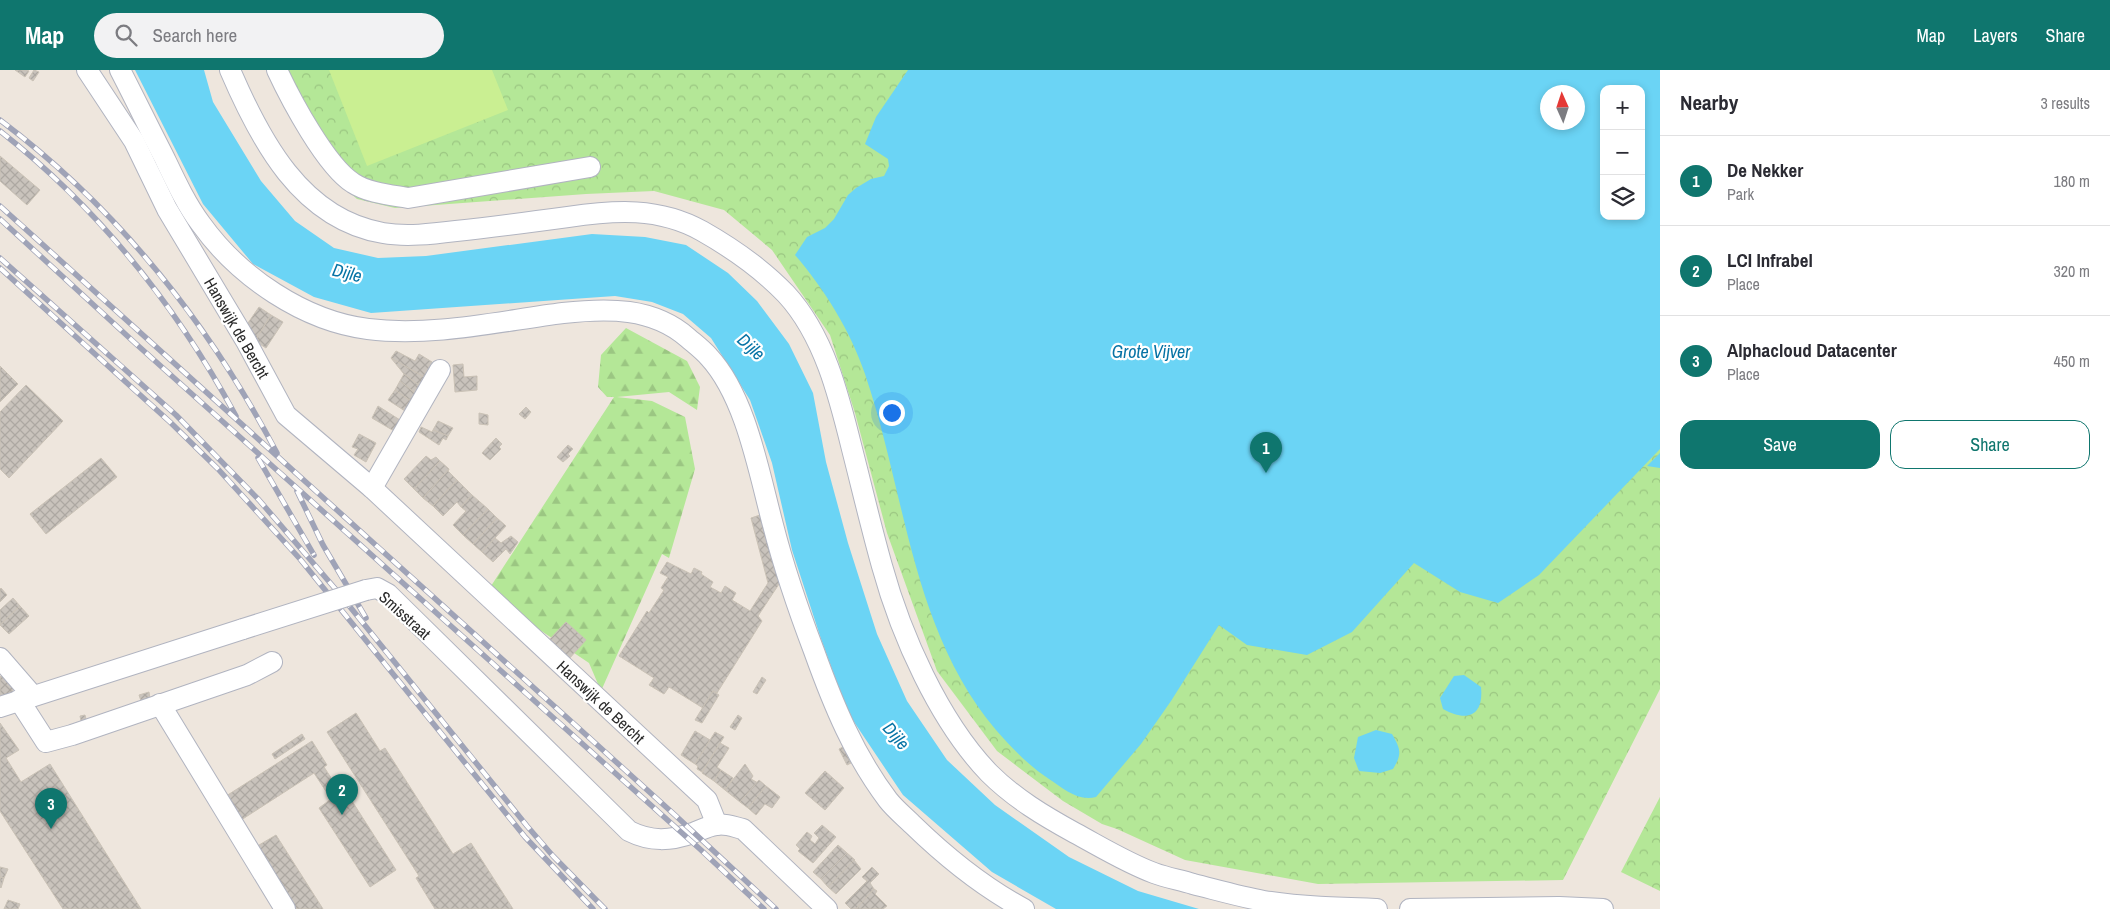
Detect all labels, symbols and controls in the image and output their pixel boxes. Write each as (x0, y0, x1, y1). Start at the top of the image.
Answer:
search box (94, 13, 444, 58)
text: Map (25, 19, 64, 51)
icon: search (112, 21, 140, 49)
text: Search here (152, 22, 237, 48)
text: Map (1917, 23, 1945, 48)
text: Layers (1973, 23, 2018, 48)
text: Share (2046, 23, 2085, 48)
north arrow (1540, 85, 1585, 130)
map controls (1600, 85, 1645, 220)
button: + (1600, 85, 1645, 130)
text: Nearby (1680, 88, 1738, 117)
text: 3 results (2040, 92, 2090, 114)
button: − (1600, 130, 1645, 175)
text: De Nekker (1727, 157, 1803, 183)
text: 1 (1692, 170, 1700, 192)
text: 180 m (2054, 170, 2090, 192)
button: layers (1600, 175, 1645, 220)
text: Park (1727, 183, 1754, 205)
text: LCI Infrabel (1727, 247, 1813, 273)
water label: Dijle (330, 257, 364, 288)
text: 2 (1692, 260, 1700, 282)
text: 320 m (2054, 260, 2090, 282)
text: Place (1727, 273, 1760, 295)
street label: Hanswijk de Bercht (199, 274, 275, 383)
water label: Dijle (732, 327, 771, 366)
text: Alphacloud Datacenter (1727, 337, 1897, 363)
water label: Grote Vijver (1112, 339, 1191, 364)
text: 3 (1692, 350, 1700, 372)
text: 450 m (2054, 350, 2090, 372)
text: Place (1727, 363, 1760, 385)
your location (879, 400, 905, 426)
button: Save (1680, 420, 1880, 469)
button: Share (1890, 420, 2090, 469)
pin: 1 (1250, 432, 1282, 473)
street label: Smisstraat (374, 586, 436, 644)
street label: Hanswijk de Bercht (552, 655, 650, 749)
water label: Dijle (877, 716, 915, 755)
pin: 2 (326, 774, 358, 815)
pin: 3 (35, 788, 67, 829)

